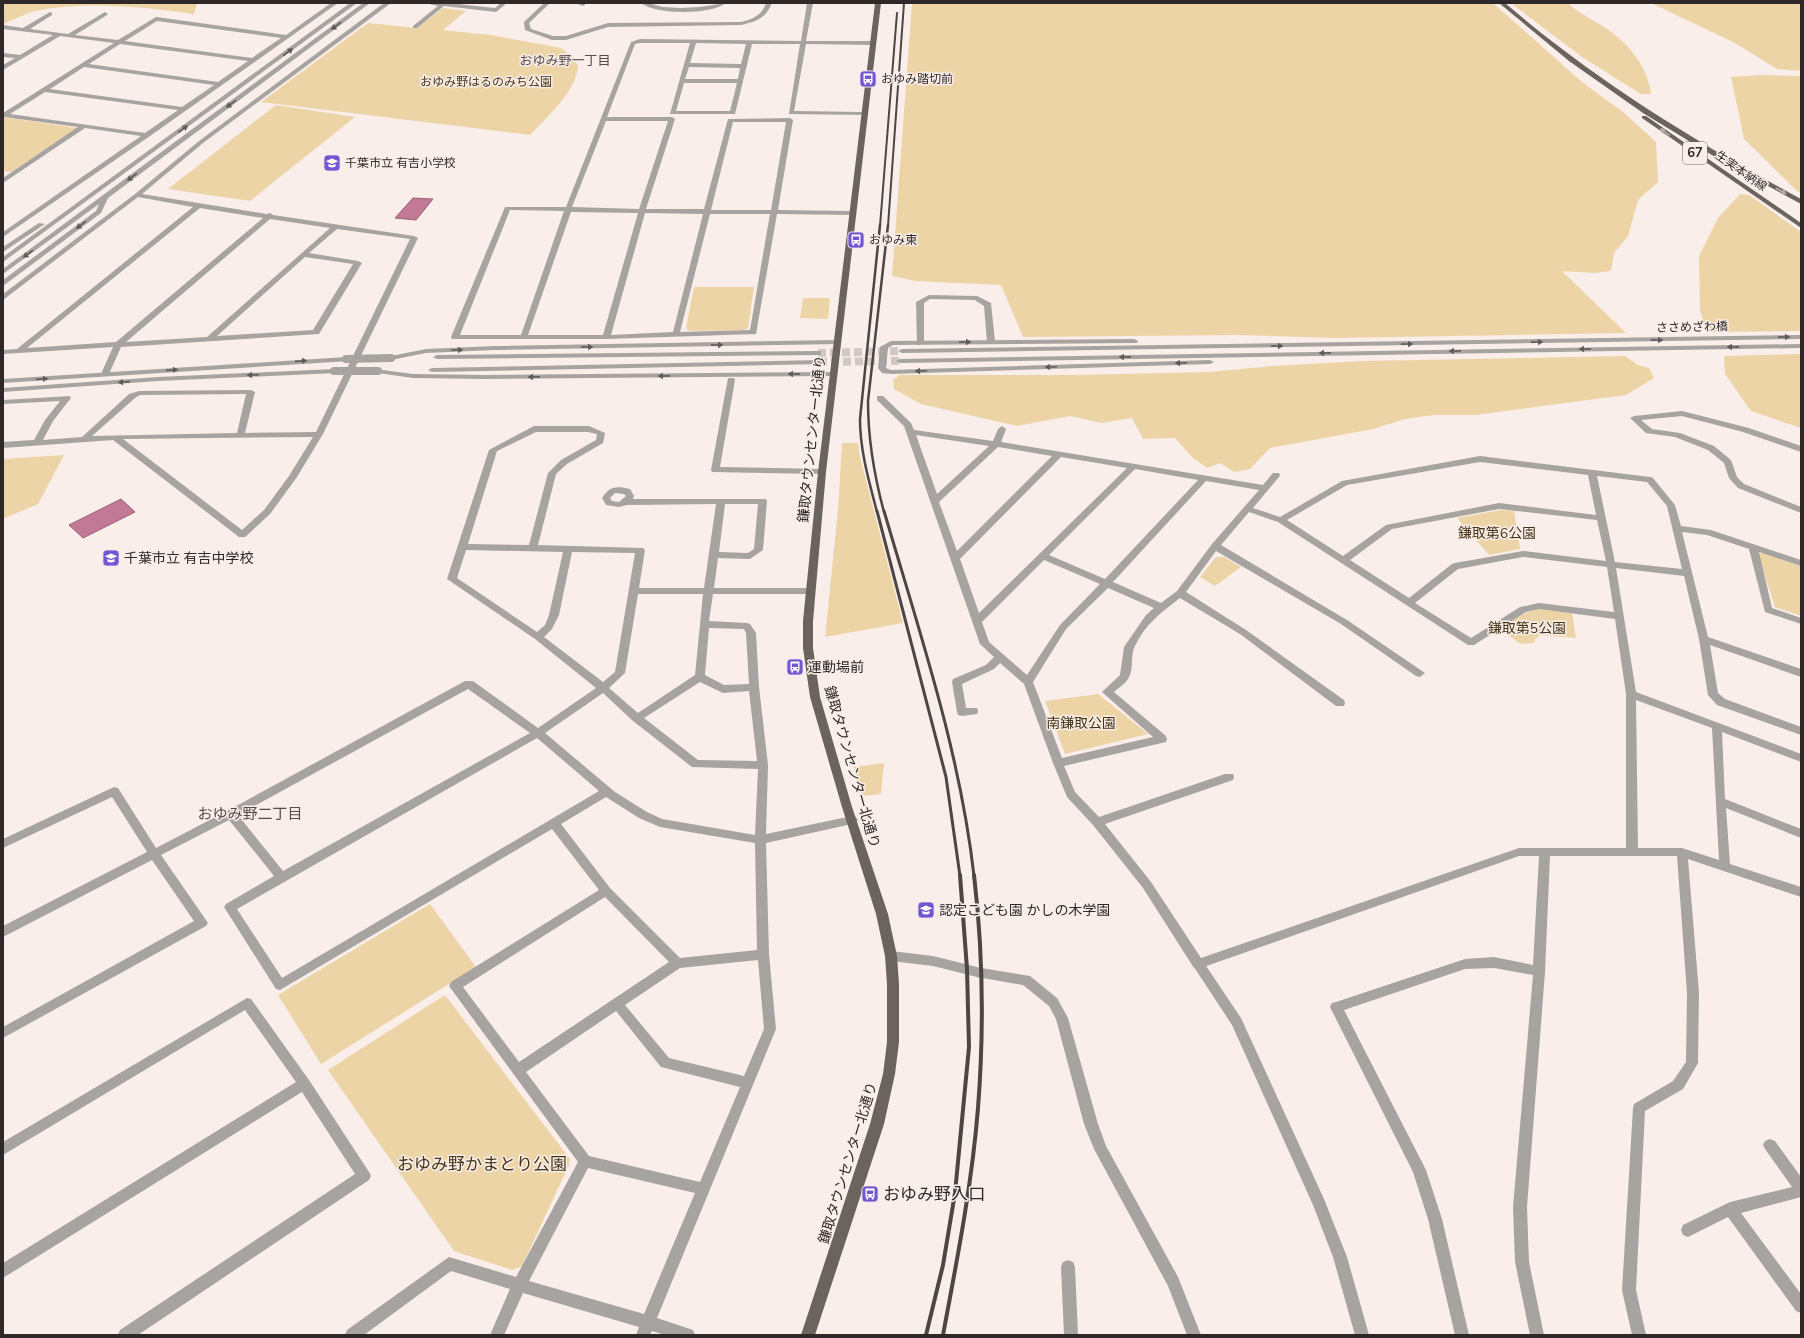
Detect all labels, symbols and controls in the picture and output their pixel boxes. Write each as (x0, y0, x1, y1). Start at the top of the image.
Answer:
one-way arrow (331, 22, 341, 30)
one-way arrow (282, 48, 293, 56)
district label: おゆみ野一丁目 (519, 52, 611, 70)
bus stop icon: おゆみ踏切前 (858, 69, 878, 89)
place label: おゆみ踏切前 (881, 71, 953, 87)
park label: おゆみ野はるのみち公園 (420, 74, 552, 90)
one-way arrow (226, 99, 237, 108)
one-way arrow (177, 125, 188, 133)
one-way arrow (1660, 128, 1671, 136)
road number: 67 (1683, 142, 1707, 164)
street label: 生実本納線 (1712, 147, 1770, 195)
school or university icon: 千葉市立 有吉小学校 (322, 153, 342, 173)
place label: 千葉市立 有吉小学校 (345, 155, 456, 171)
one-way arrow (127, 173, 138, 181)
one-way arrow (1775, 188, 1787, 195)
one-way arrow (75, 221, 86, 229)
bus stop icon: おゆみ東 (846, 230, 866, 250)
place label: おゆみ東 (869, 232, 917, 248)
one-way arrow (22, 250, 33, 258)
street label: ささめざわ橋 (1656, 318, 1728, 336)
one-way arrow (1778, 334, 1790, 341)
one-way arrow (1651, 337, 1664, 343)
one-way arrow (959, 339, 972, 345)
one-way arrow (1531, 339, 1544, 345)
one-way arrow (711, 341, 723, 348)
one-way arrow (1401, 341, 1414, 347)
one-way arrow (1271, 343, 1284, 349)
one-way arrow (581, 344, 594, 350)
one-way arrow (1726, 344, 1739, 350)
one-way arrow (1578, 346, 1591, 352)
one-way arrow (451, 347, 464, 353)
one-way arrow (1449, 348, 1461, 355)
one-way arrow (1319, 350, 1331, 357)
street label: 鎌取タウンセンター北通り (794, 354, 830, 524)
one-way arrow (1118, 354, 1131, 360)
one-way arrow (295, 358, 307, 365)
one-way arrow (1175, 360, 1187, 367)
one-way arrow (1044, 364, 1057, 370)
one-way arrow (166, 366, 178, 373)
one-way arrow (914, 368, 927, 374)
one-way arrow (787, 371, 800, 377)
one-way arrow (246, 372, 259, 378)
one-way arrow (657, 373, 670, 379)
one-way arrow (527, 374, 540, 380)
one-way arrow (36, 375, 48, 382)
one-way arrow (118, 378, 130, 385)
park label: 鎌取第6公園 (1458, 524, 1536, 543)
school or university icon: 千葉市立 有吉中学校 (101, 548, 121, 568)
place label: 千葉市立 有吉中学校 (124, 549, 254, 568)
park label: 鎌取第5公園 (1488, 619, 1566, 638)
bus stop icon: 運動場前 (785, 657, 805, 677)
place label: 運動場前 (808, 658, 864, 677)
street label: 鎌取タウンセンター北通り (820, 684, 884, 850)
park label: 南鎌取公園 (1046, 714, 1116, 733)
district label: おゆみ野二丁目 (197, 804, 303, 824)
school or university icon: 認定こども園 かしの木学園 (916, 900, 936, 920)
place label: 認定こども園 かしの木学園 (939, 901, 1111, 920)
street label: 鎌取タウンセンター北通り (814, 1080, 882, 1246)
park label: おゆみ野かまとり公園 (397, 1153, 567, 1176)
place label: おゆみ野入口 (883, 1183, 985, 1206)
bus stop icon: おゆみ野入口 (860, 1184, 880, 1204)

